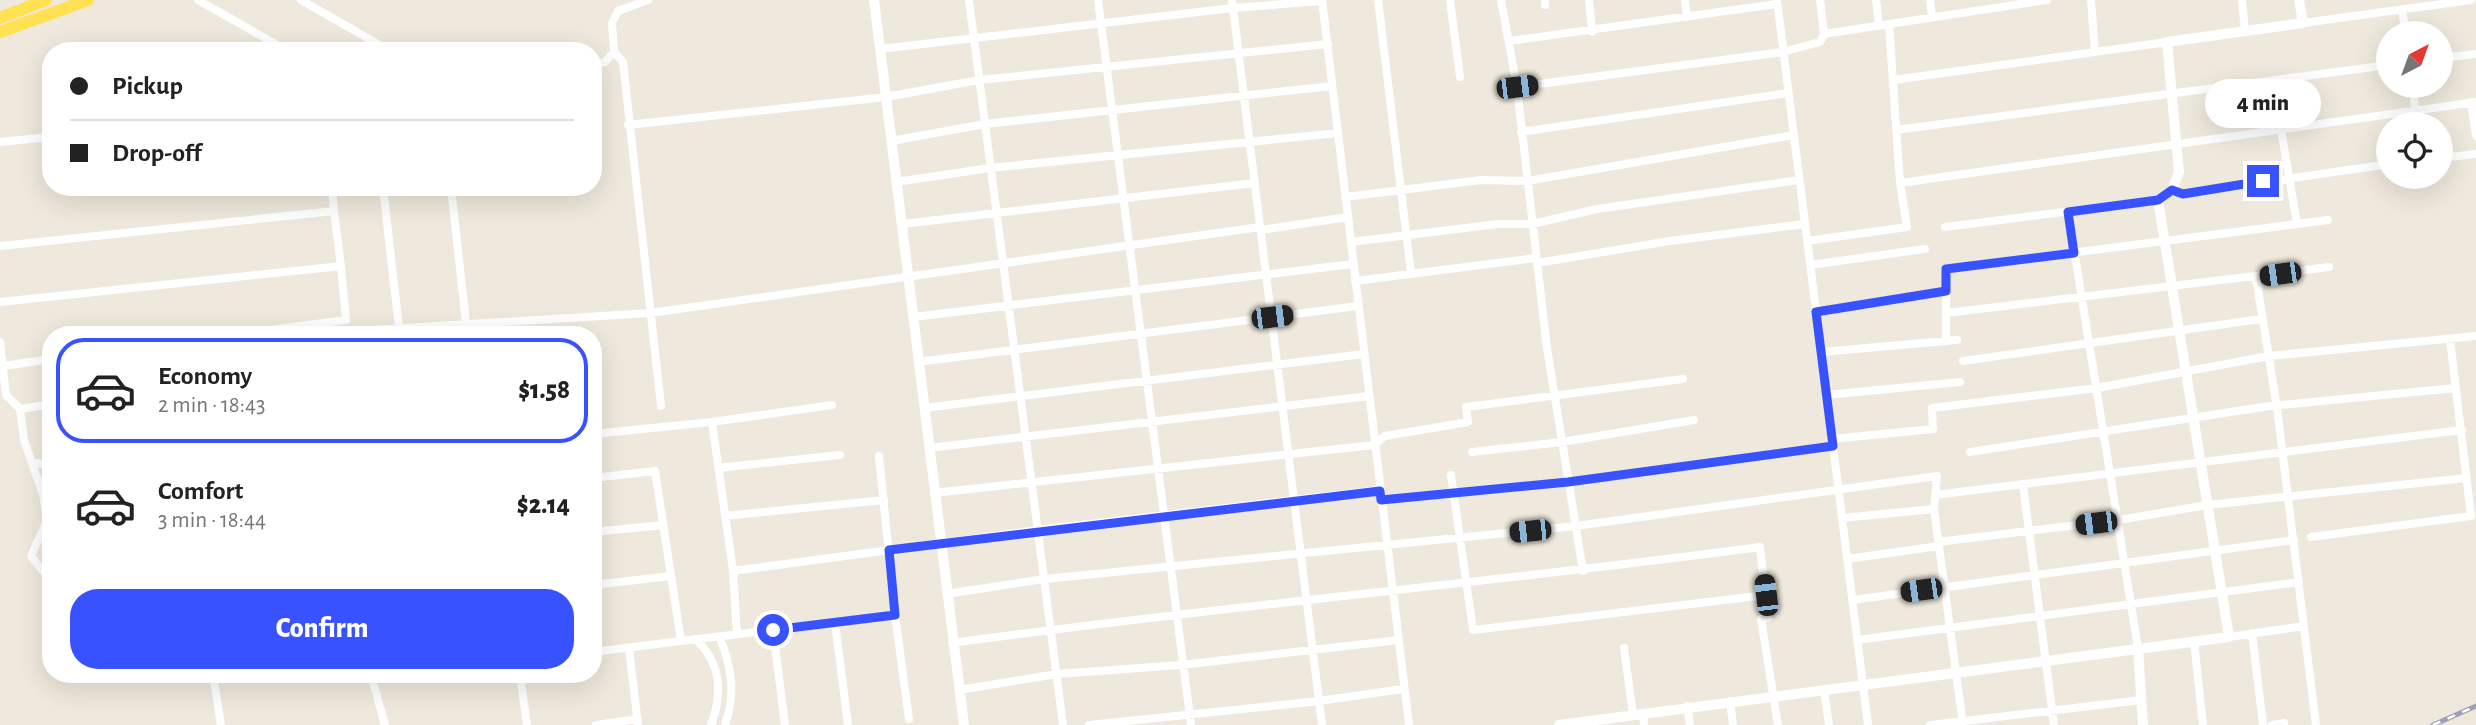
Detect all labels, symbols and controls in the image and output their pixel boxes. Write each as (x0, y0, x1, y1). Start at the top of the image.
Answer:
north arrow (2376, 21, 2454, 98)
map controls (2376, 21, 2453, 189)
text: Pickup (112, 73, 183, 99)
car (1495, 74, 1540, 100)
callout: 4 min (2205, 80, 2321, 128)
text: 4 min (2237, 92, 2289, 115)
button: locate (2376, 112, 2453, 189)
text: Drop-off (112, 140, 201, 166)
route end (2247, 165, 2279, 197)
car (2258, 261, 2303, 287)
car (1250, 304, 1295, 330)
icon: car (74, 359, 137, 422)
text: Economy (158, 363, 252, 389)
text: $1.58 (518, 377, 570, 403)
text: 2 min · 18:43 (158, 394, 266, 417)
icon: car (74, 474, 137, 537)
text: Comfort (158, 478, 243, 504)
text: $2.14 (517, 492, 570, 518)
text: 3 min · 18:44 (158, 509, 266, 532)
car (2074, 510, 2119, 536)
car (1509, 518, 1552, 544)
car (1754, 573, 1779, 617)
car (1899, 577, 1944, 603)
button: Confirm (70, 589, 574, 669)
route start (757, 614, 789, 646)

